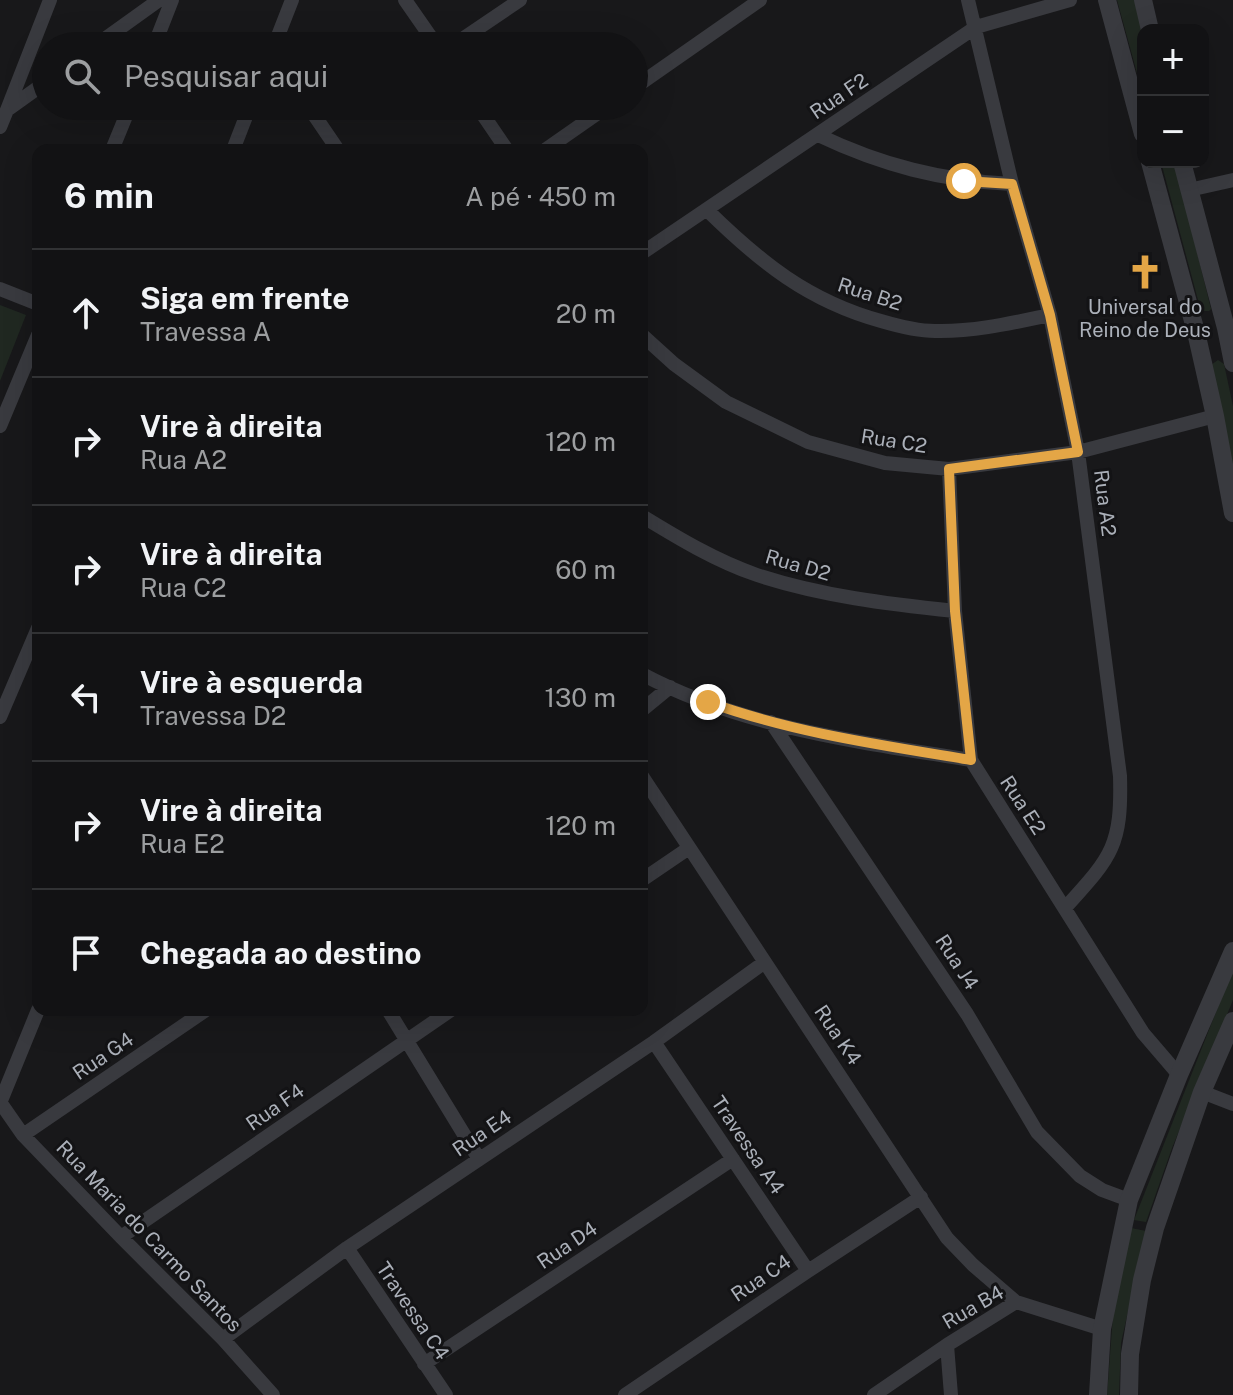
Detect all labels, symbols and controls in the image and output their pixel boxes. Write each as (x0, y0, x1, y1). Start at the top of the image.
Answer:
map controls (1137, 24, 1209, 168)
button: + (1137, 24, 1209, 96)
search box (32, 32, 648, 120)
icon: search (60, 54, 104, 98)
text: Pesquisar aqui (124, 58, 328, 94)
street label: Rua F2 (805, 68, 873, 124)
button: − (1137, 96, 1209, 168)
route start (946, 163, 982, 199)
text: 6 min (64, 176, 154, 216)
text: A pé · 450 m (465, 181, 616, 212)
church icon: Universal do Reino de Deus (1126, 253, 1164, 291)
street label: Rua B2 (835, 272, 905, 316)
text: Siga em frente (140, 280, 350, 316)
icon: ahead (64, 291, 108, 335)
place label: Universal do Reino de Deus (1079, 295, 1211, 342)
text: 20 m (556, 298, 616, 329)
text: Travessa A (140, 316, 271, 347)
text: Vire à direita (140, 408, 323, 444)
icon: right (64, 419, 108, 463)
street label: Rua C2 (859, 424, 929, 458)
text: 120 m (545, 426, 616, 457)
text: Rua A2 (140, 444, 227, 475)
street label: Rua A2 (1089, 468, 1121, 538)
text: Vire à direita (140, 536, 323, 572)
street label: Rua D2 (763, 544, 833, 586)
icon: right (64, 547, 108, 591)
text: 60 m (555, 554, 616, 585)
text: Rua C2 (140, 572, 227, 603)
text: Vire à esquerda (140, 664, 363, 700)
icon: left (64, 675, 108, 719)
text: 130 m (544, 682, 616, 713)
route end (690, 684, 726, 720)
text: Travessa D2 (140, 700, 286, 731)
street label: Rua E2 (995, 771, 1051, 839)
text: Vire à direita (140, 792, 323, 828)
icon: right (64, 803, 108, 847)
text: 120 m (545, 810, 616, 841)
text: Rua E2 (140, 828, 225, 859)
street label: Rua J4 (930, 930, 984, 994)
icon: arrive (64, 931, 108, 975)
text: Chegada ao destino (140, 935, 421, 971)
street label: Rua K4 (809, 1000, 867, 1070)
street label: Rua G4 (68, 1027, 138, 1085)
street label: Rua F4 (241, 1078, 309, 1136)
street label: Travessa A4 (706, 1091, 790, 1199)
street label: Rua E4 (448, 1105, 516, 1161)
street label: Rua Maria do Carmo Santos (51, 1136, 247, 1336)
street label: Rua D4 (532, 1216, 602, 1274)
street label: Rua C4 (726, 1249, 796, 1307)
street label: Travessa C4 (371, 1257, 455, 1365)
street label: Rua B4 (938, 1280, 1008, 1334)

